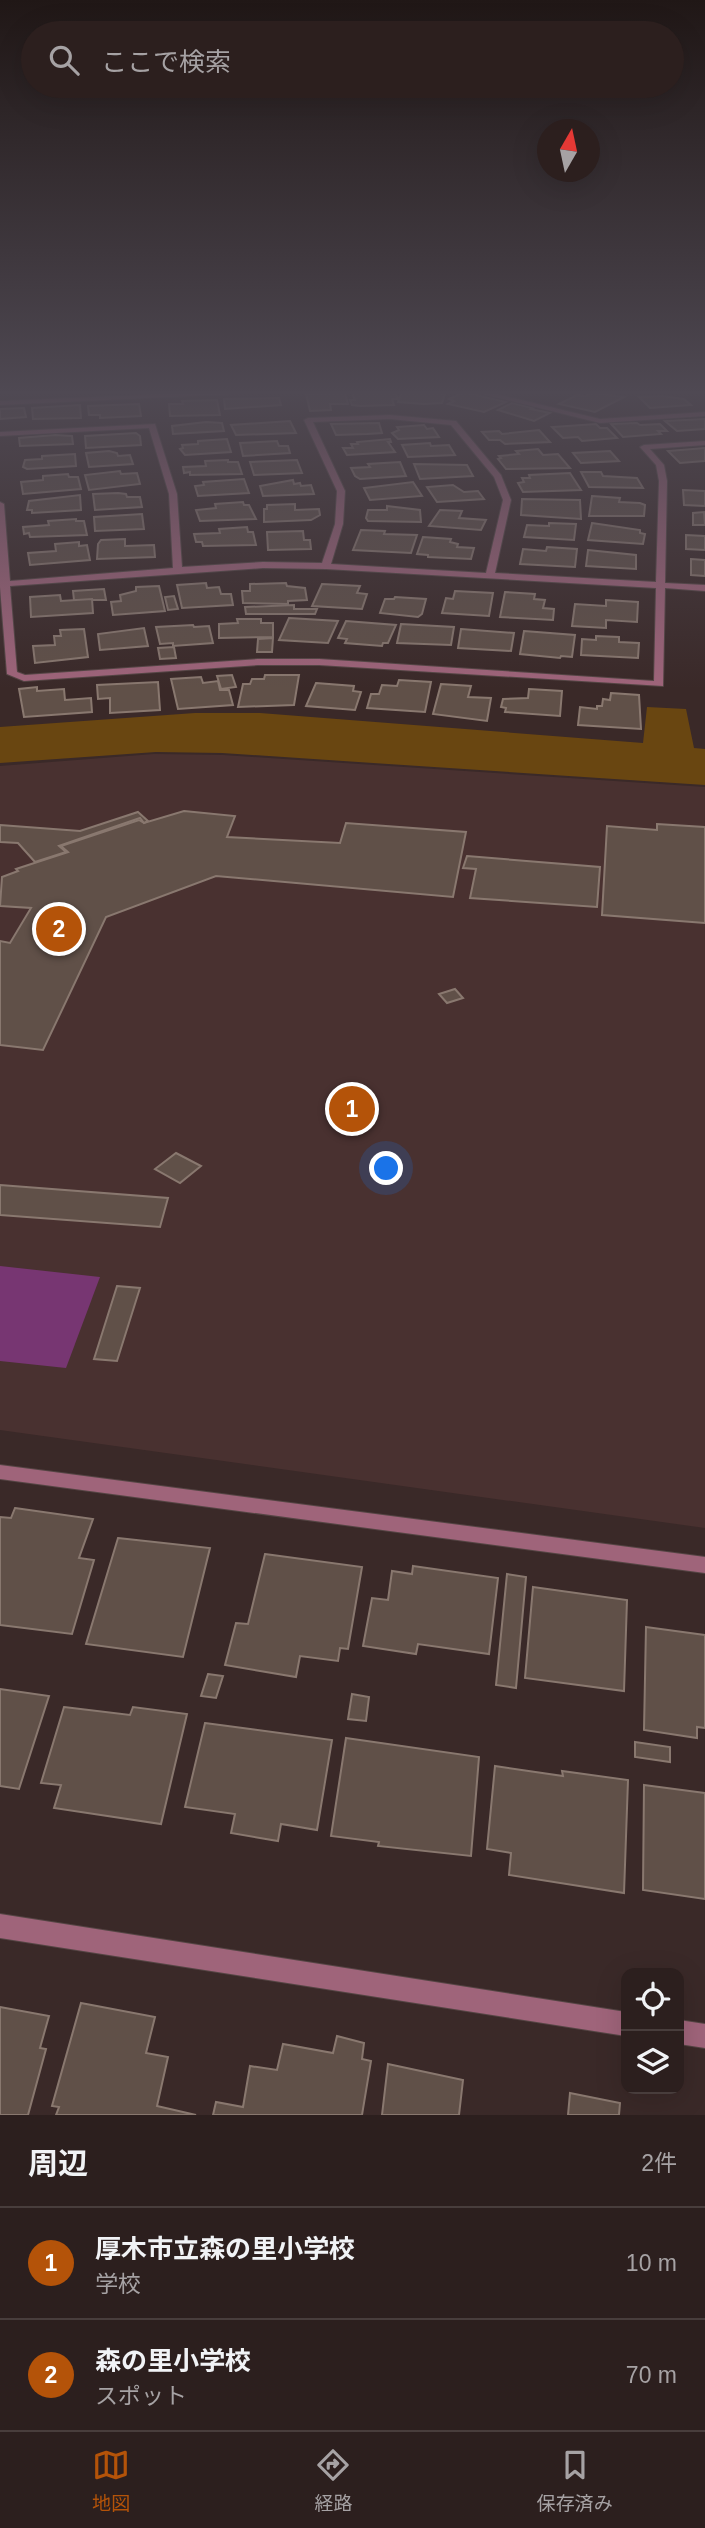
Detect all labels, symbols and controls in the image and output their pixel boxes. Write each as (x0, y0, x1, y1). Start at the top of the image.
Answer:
search box (21, 21, 684, 98)
icon: search (45, 41, 83, 79)
text: ここで検索 (101, 47, 231, 77)
north arrow (537, 119, 600, 182)
pin: 2 (36, 903, 82, 955)
pin: 1 (329, 1083, 375, 1135)
your location (369, 1151, 403, 1185)
map controls (621, 1968, 684, 2094)
button: locate (621, 1968, 684, 2031)
button: layers (621, 2031, 684, 2094)
text: 周辺 (28, 2147, 88, 2180)
text: 2件 (641, 2150, 677, 2176)
text: 厚木市立森の里小学校 (95, 2234, 355, 2264)
text: 1 (45, 2250, 57, 2276)
text: 10 m (626, 2250, 677, 2276)
text: 学校 (95, 2271, 141, 2297)
text: 森の里小学校 (95, 2346, 251, 2376)
text: 2 (45, 2362, 57, 2388)
text: 70 m (626, 2362, 677, 2388)
text: スポット (95, 2383, 187, 2409)
tab: 地図 (92, 2446, 130, 2515)
tab: 経路 (314, 2446, 353, 2515)
tab: 保存済み (537, 2446, 613, 2515)

